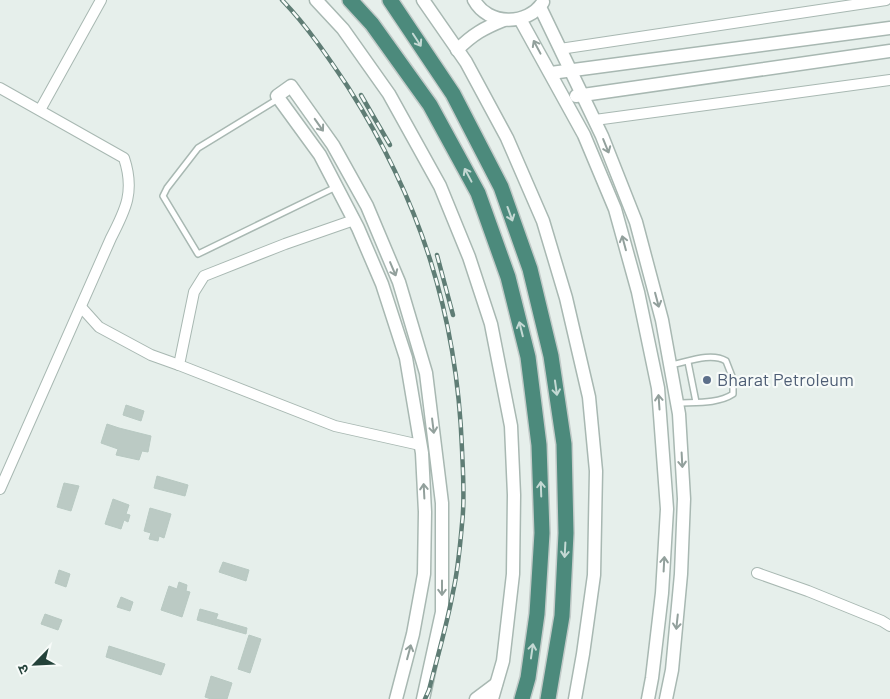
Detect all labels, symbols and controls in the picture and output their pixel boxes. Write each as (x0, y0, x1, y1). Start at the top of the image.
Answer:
one-way arrow (413, 33, 423, 47)
one-way arrow (532, 40, 542, 55)
one-way arrow (314, 118, 324, 132)
one-way arrow (602, 138, 611, 153)
one-way arrow (463, 168, 473, 183)
one-way arrow (506, 206, 515, 221)
one-way arrow (619, 236, 628, 252)
one-way arrow (389, 261, 399, 276)
one-way arrow (653, 292, 662, 308)
one-way arrow (516, 321, 525, 337)
place label: Bharat Petroleum (717, 368, 854, 390)
marker: Bharat Petroleum (701, 374, 713, 386)
one-way arrow (551, 379, 561, 395)
one-way arrow (654, 394, 664, 410)
one-way arrow (428, 418, 438, 434)
one-way arrow (677, 452, 686, 468)
one-way arrow (536, 482, 546, 498)
one-way arrow (419, 483, 428, 499)
one-way arrow (561, 541, 570, 557)
one-way arrow (659, 556, 669, 572)
one-way arrow (437, 580, 447, 596)
one-way arrow (672, 614, 681, 630)
north arrow (10, 639, 60, 689)
one-way arrow (405, 644, 414, 660)
one-way arrow (527, 644, 537, 660)
text: उ (13, 662, 32, 677)

